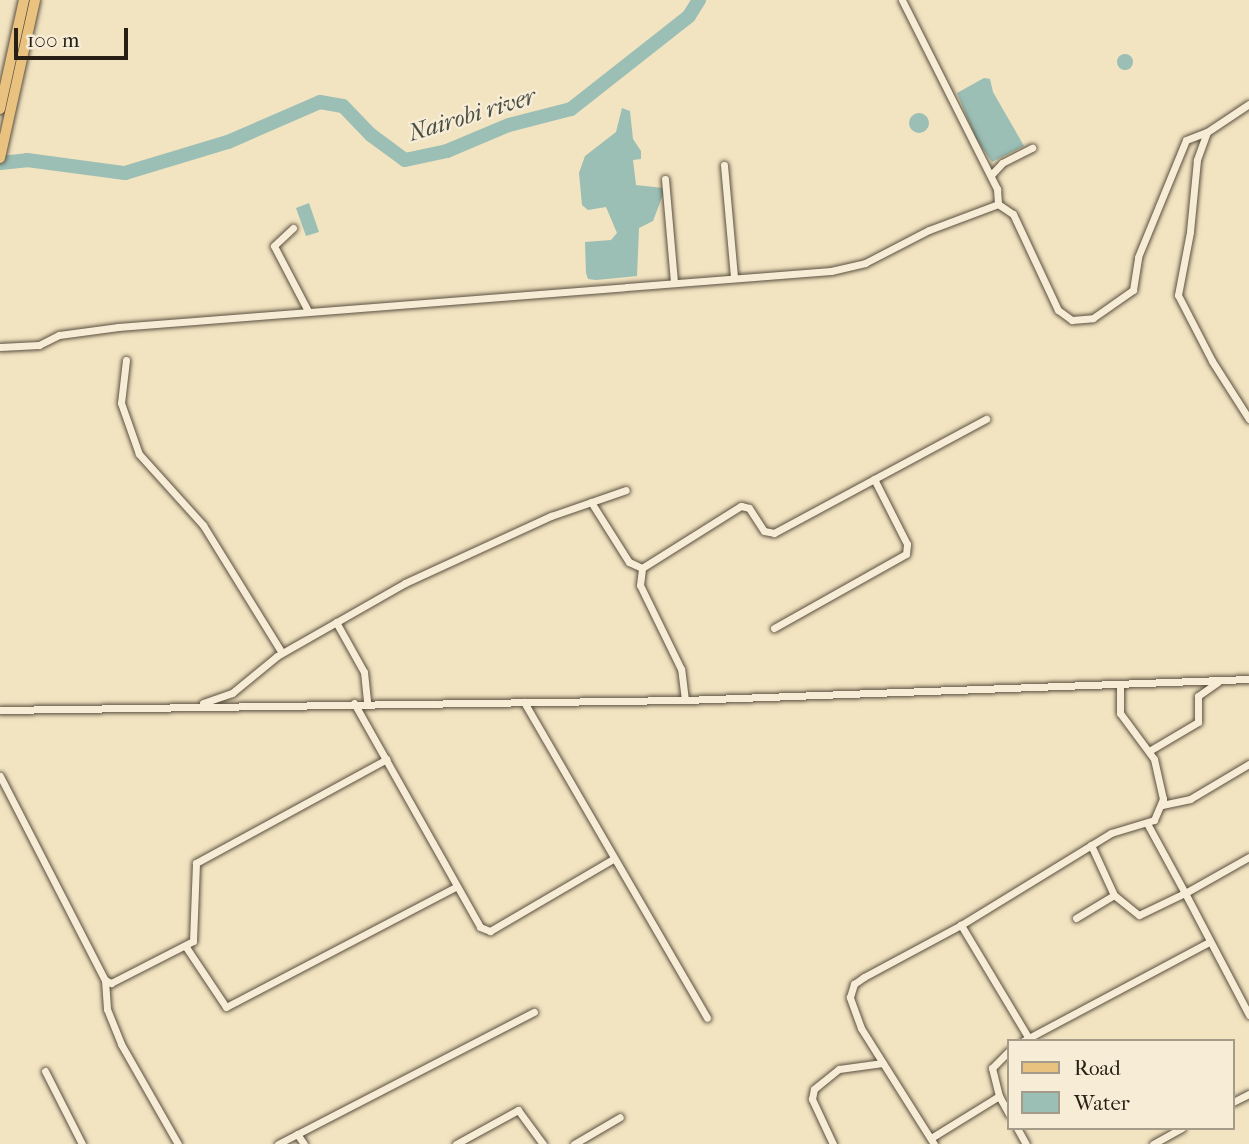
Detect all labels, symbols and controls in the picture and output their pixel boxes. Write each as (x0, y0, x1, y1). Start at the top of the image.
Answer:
scale bar (18, 14, 131, 58)
text: 100 m (27, 28, 80, 52)
water label: Nairobi river (405, 82, 539, 148)
legend (1007, 1039, 1235, 1130)
text: Road (1074, 1056, 1121, 1080)
text: Water (1074, 1091, 1130, 1115)

